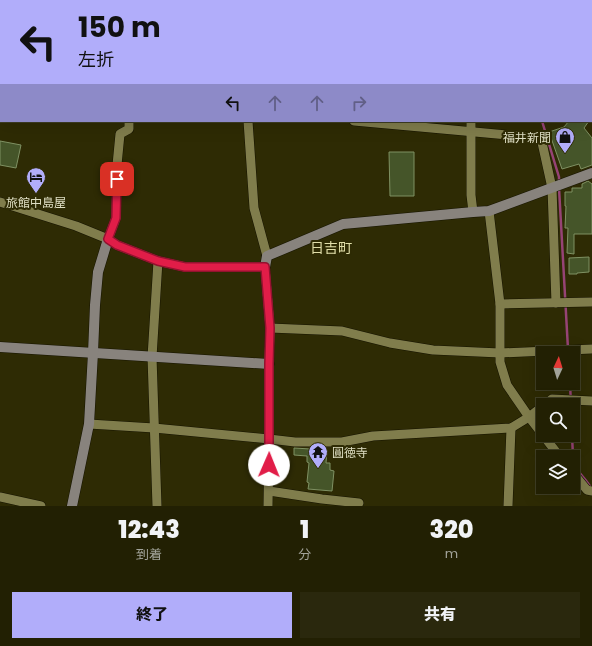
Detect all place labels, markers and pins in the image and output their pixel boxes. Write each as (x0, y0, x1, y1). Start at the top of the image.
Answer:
shop icon: 福井新聞 (554, 126, 576, 154)
place label: 福井新聞 (503, 129, 551, 146)
pin (100, 162, 134, 196)
hotel icon: 旅館中島屋 (25, 166, 47, 194)
place label: 旅館中島屋 (6, 194, 66, 211)
temple icon: 圓徳寺 (307, 441, 329, 469)
place label: 圓徳寺 (332, 444, 368, 461)

